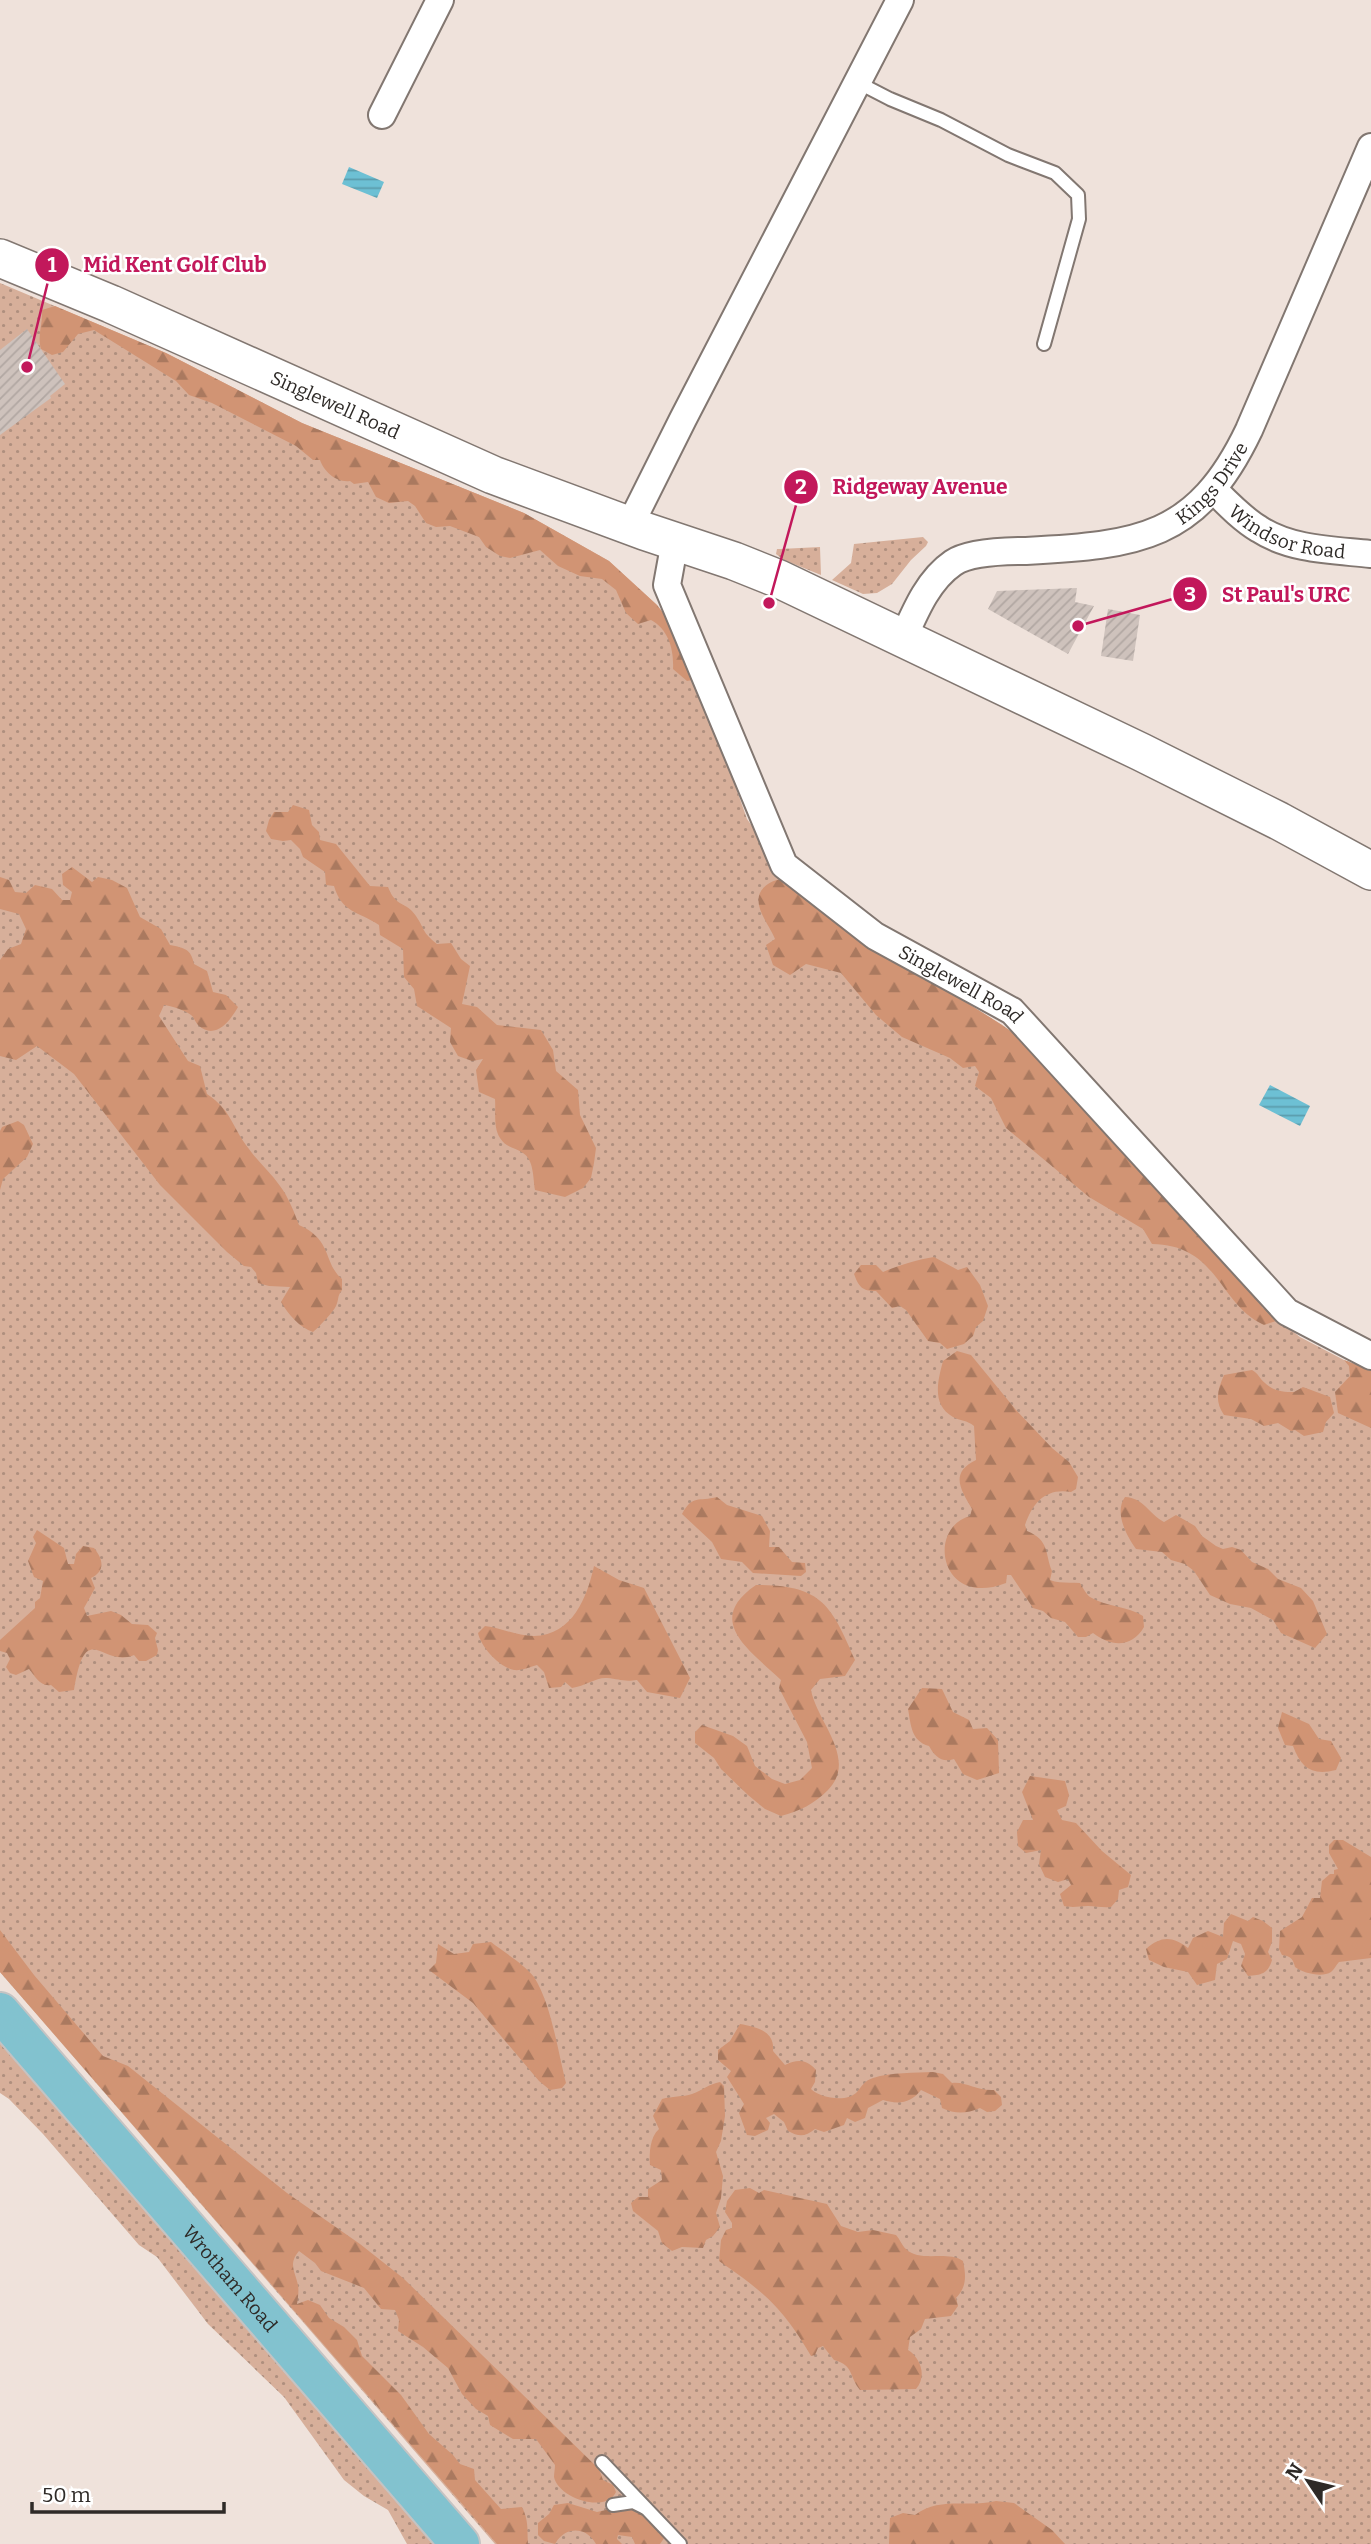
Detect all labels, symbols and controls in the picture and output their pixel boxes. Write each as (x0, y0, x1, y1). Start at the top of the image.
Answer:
callout: Mid Kent Golf Club (34, 244, 281, 286)
text: 1 (47, 252, 57, 278)
text: Mid Kent Golf Club (83, 252, 267, 278)
street label: Singlewell Road (267, 366, 403, 444)
street label: Kings Drive (1171, 438, 1253, 530)
callout: Ridgeway Avenue (784, 466, 1022, 508)
text: 2 (795, 474, 807, 500)
text: Ridgeway Avenue (832, 474, 1008, 500)
street label: Windsor Road (1224, 500, 1346, 564)
callout: St Paul's URC (1172, 573, 1364, 615)
text: 3 (1184, 582, 1196, 608)
text: St Paul's URC (1222, 582, 1350, 608)
street label: Singlewell Road (895, 940, 1028, 1028)
street label: Wrotham Road (178, 2221, 282, 2336)
north arrow (1273, 2446, 1343, 2516)
text: N (1281, 2459, 1308, 2484)
scale bar (32, 2470, 224, 2514)
text: 50 m (42, 2482, 91, 2508)

